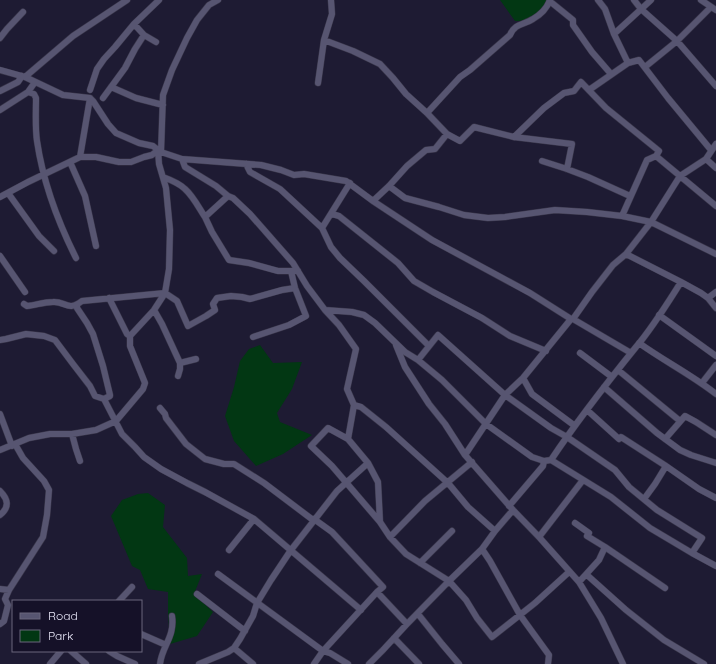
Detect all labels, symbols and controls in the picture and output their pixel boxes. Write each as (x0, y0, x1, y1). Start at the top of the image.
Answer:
legend (12, 600, 142, 652)
text: Road (48, 608, 78, 623)
text: Park (48, 628, 73, 643)

